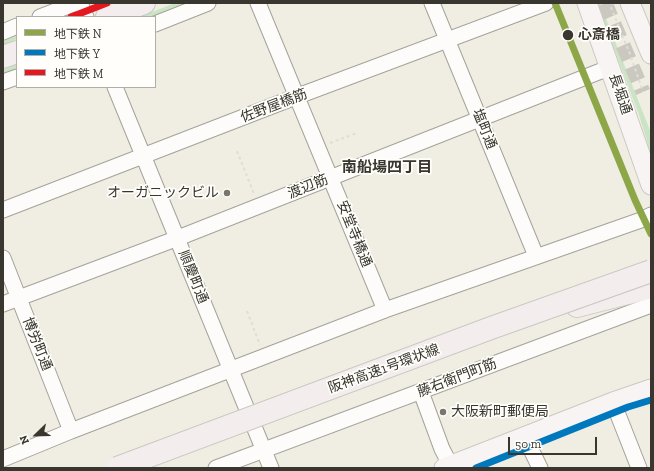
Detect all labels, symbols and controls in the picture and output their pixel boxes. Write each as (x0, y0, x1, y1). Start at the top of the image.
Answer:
legend (16, 16, 156, 88)
text: 地下鉄 N (54, 27, 102, 41)
place label: 心斎橋 (578, 27, 620, 43)
marker: 心斎橋 (561, 28, 575, 42)
text: 地下鉄 Y (54, 47, 100, 61)
text: 地下鉄 M (54, 67, 103, 81)
street label: 長堀通 (605, 71, 635, 117)
street label: 佐野屋橋筋 (238, 86, 310, 126)
street label: 塩町通 (468, 106, 500, 152)
district label: 南船場四丁目 (342, 159, 432, 177)
street label: 渡辺筋 (285, 171, 331, 203)
place label: オーガニックビル (107, 185, 219, 201)
marker: オーガニックビル (222, 188, 232, 198)
street label: 安堂寺橋通 (333, 198, 375, 270)
street label: 順慶町通 (175, 248, 211, 306)
street label: 博労町通 (19, 315, 55, 373)
street label: 阪神高速1号環状線 (326, 341, 442, 397)
street label: 藤右衛門町筋 (415, 355, 499, 401)
place label: 大阪新町郵便局 (451, 404, 549, 420)
marker: 大阪新町郵便局 (438, 407, 448, 417)
north arrow (16, 415, 56, 455)
scale bar (510, 429, 599, 455)
text: N (17, 433, 32, 446)
text: 50 m (515, 437, 541, 451)

